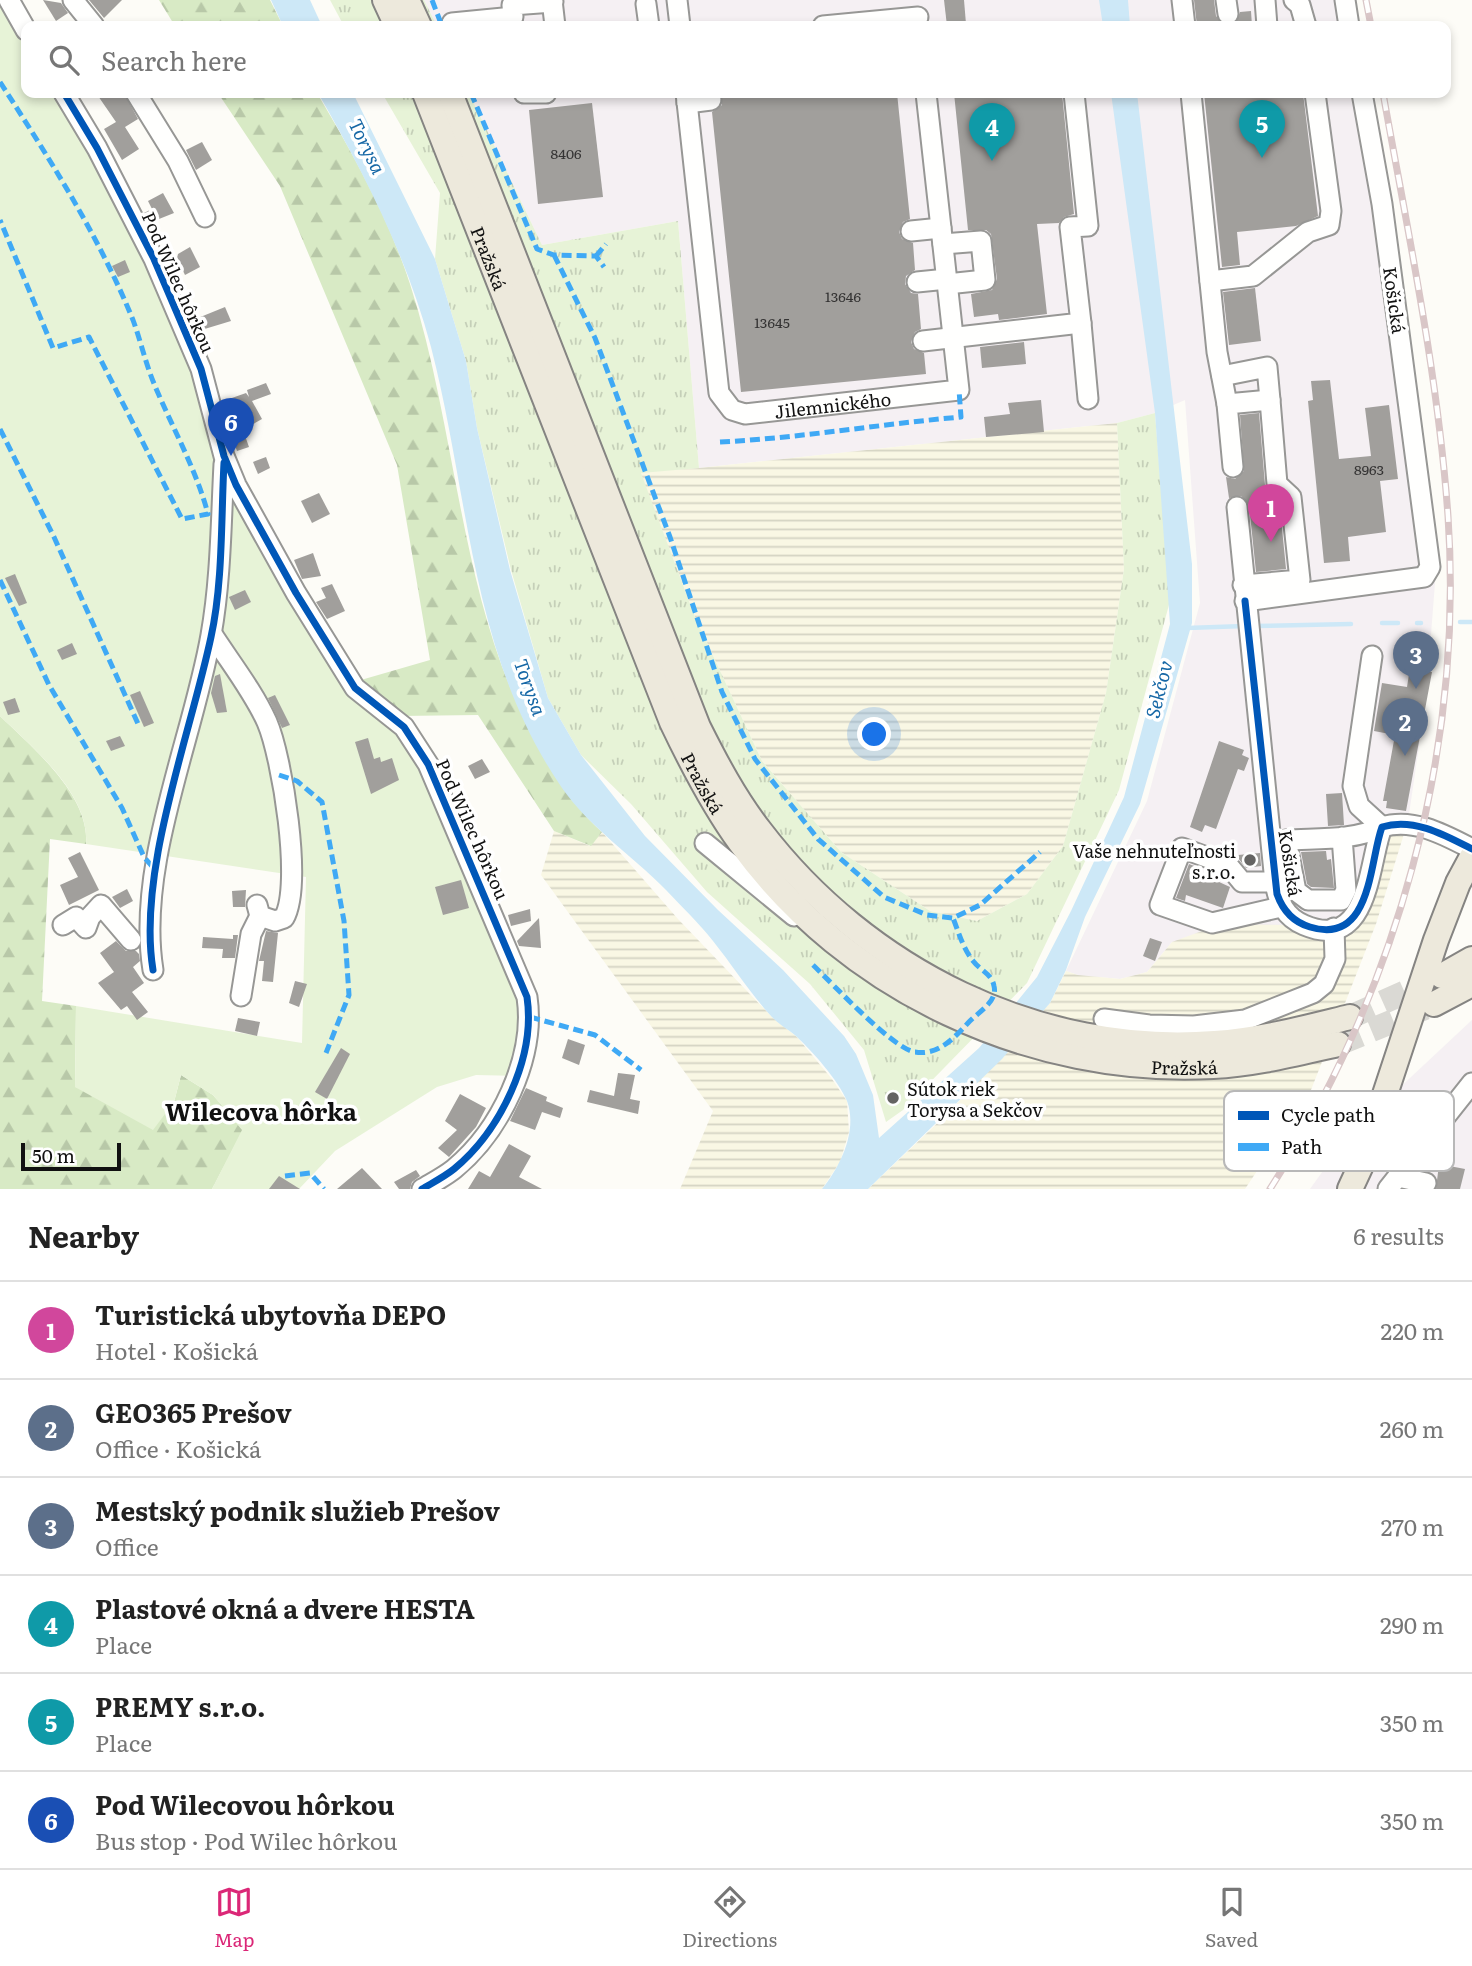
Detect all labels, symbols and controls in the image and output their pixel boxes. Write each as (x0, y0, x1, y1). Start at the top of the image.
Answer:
search box (21, 21, 1451, 98)
text: Search here (101, 40, 247, 79)
icon: search (45, 41, 83, 79)
pin: 5 (1239, 100, 1285, 158)
pin: 4 (969, 103, 1015, 161)
water label: Torysa (343, 114, 393, 178)
house number: 8406 (550, 143, 582, 163)
street label: Pod Wilec hôrkou (136, 207, 222, 357)
street label: Pražská (465, 222, 515, 294)
street label: Košická (1377, 265, 1413, 335)
house number: 13646 (825, 286, 861, 306)
house number: 13645 (754, 312, 790, 332)
street label: Jilemnického (773, 384, 892, 424)
pin: 6 (208, 398, 254, 456)
house number: 8963 (1354, 459, 1384, 479)
pin: 1 (1248, 484, 1294, 542)
pin: 3 (1393, 631, 1439, 689)
water label: Torysa (508, 655, 554, 719)
water label: Sekčov (1137, 657, 1179, 721)
pin: 2 (1382, 698, 1428, 756)
your location (857, 717, 891, 751)
street label: Pražská (675, 747, 731, 819)
street label: Pod Wilec hôrkou (430, 754, 516, 904)
street label: Košická (1272, 828, 1310, 899)
place label: Vaše nehnuteľnosti s.r.o. (1073, 837, 1236, 885)
marker: Vaše nehnuteľnosti s.r.o. (1242, 852, 1258, 868)
street label: Pražská (1150, 1052, 1218, 1080)
place label: Sútok riek Torysa a Sekčov (907, 1075, 1043, 1123)
marker: Sútok riek Torysa a Sekčov (885, 1090, 901, 1106)
legend (1224, 1091, 1454, 1171)
district label: Wilecova hôrka (165, 1093, 357, 1128)
text: Cycle path (1281, 1100, 1375, 1128)
text: Path (1281, 1132, 1322, 1160)
scale bar (21, 1140, 121, 1172)
text: 50 m (32, 1141, 75, 1169)
text: Nearby (28, 1213, 139, 1257)
text: 6 results (1353, 1218, 1444, 1252)
text: Turistická ubytovňa DEPO (95, 1294, 446, 1333)
text: 1 (46, 1313, 56, 1347)
text: 220 m (1380, 1313, 1444, 1347)
text: Hotel · Košická (95, 1333, 258, 1367)
text: GEO365 Prešov (95, 1392, 292, 1431)
text: 2 (45, 1411, 57, 1445)
text: 260 m (1380, 1411, 1444, 1445)
text: Office · Košická (95, 1431, 261, 1465)
text: Mestský podnik služieb Prešov (95, 1490, 500, 1529)
text: 3 (45, 1509, 57, 1543)
text: 270 m (1381, 1509, 1444, 1543)
text: Office (95, 1529, 159, 1563)
text: Plastové okná a dvere HESTA (95, 1588, 475, 1627)
text: 4 (44, 1607, 58, 1641)
text: 290 m (1380, 1607, 1444, 1641)
text: Place (95, 1627, 152, 1661)
text: PREMY s.r.o. (95, 1686, 266, 1725)
text: 5 (45, 1705, 57, 1739)
text: 350 m (1380, 1705, 1444, 1739)
text: Place (95, 1725, 152, 1759)
text: Pod Wilecovou hôrkou (95, 1784, 395, 1823)
text: 6 (44, 1803, 58, 1837)
text: 350 m (1380, 1803, 1444, 1837)
text: Bus stop · Pod Wilec hôrkou (95, 1823, 398, 1857)
tab: Map (214, 1883, 254, 1953)
tab: Directions (682, 1883, 777, 1953)
tab: Saved (1205, 1883, 1258, 1953)

